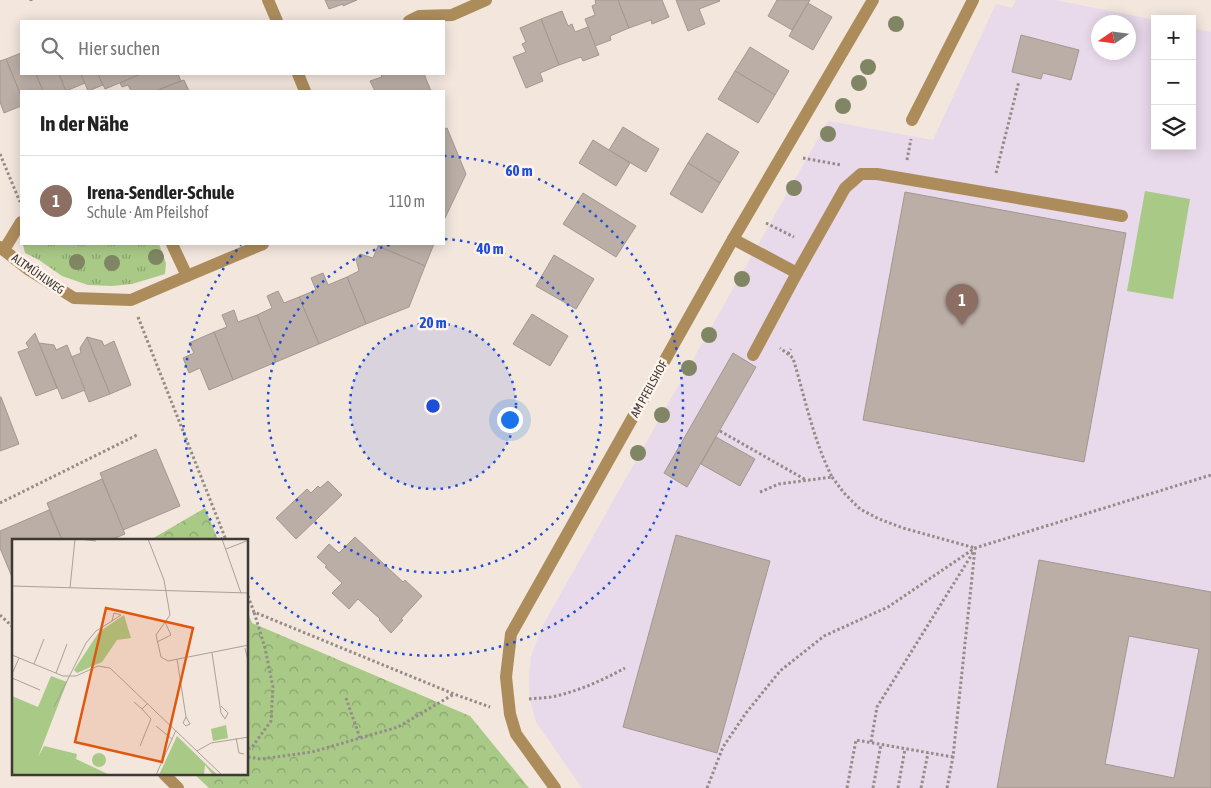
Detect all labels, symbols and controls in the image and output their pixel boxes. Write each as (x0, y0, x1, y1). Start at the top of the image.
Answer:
north arrow (1091, 15, 1136, 60)
map controls (1151, 15, 1196, 150)
button: + (1151, 15, 1196, 60)
search box (20, 20, 445, 75)
icon: search (38, 34, 66, 62)
text: Hier suchen (78, 37, 160, 59)
button: − (1151, 60, 1196, 105)
button: layers (1151, 105, 1196, 150)
text: In der Nähe (40, 111, 129, 135)
text: 60 m (506, 162, 533, 179)
text: Irena-Sendler-Schule (87, 181, 234, 203)
text: 1 (52, 192, 60, 210)
text: 110 m (389, 192, 425, 210)
text: Schule · Am Pfeilshof (87, 203, 209, 221)
text: 40 m (476, 240, 504, 257)
street label: ALTMÜHLWEG (9, 251, 67, 297)
pin: 1 (946, 284, 978, 325)
text: 20 m (420, 314, 447, 331)
street label: AM PFEILSHOF (628, 358, 670, 420)
centre of rings (424, 397, 442, 415)
your location (497, 407, 523, 433)
inset map (12, 539, 249, 776)

